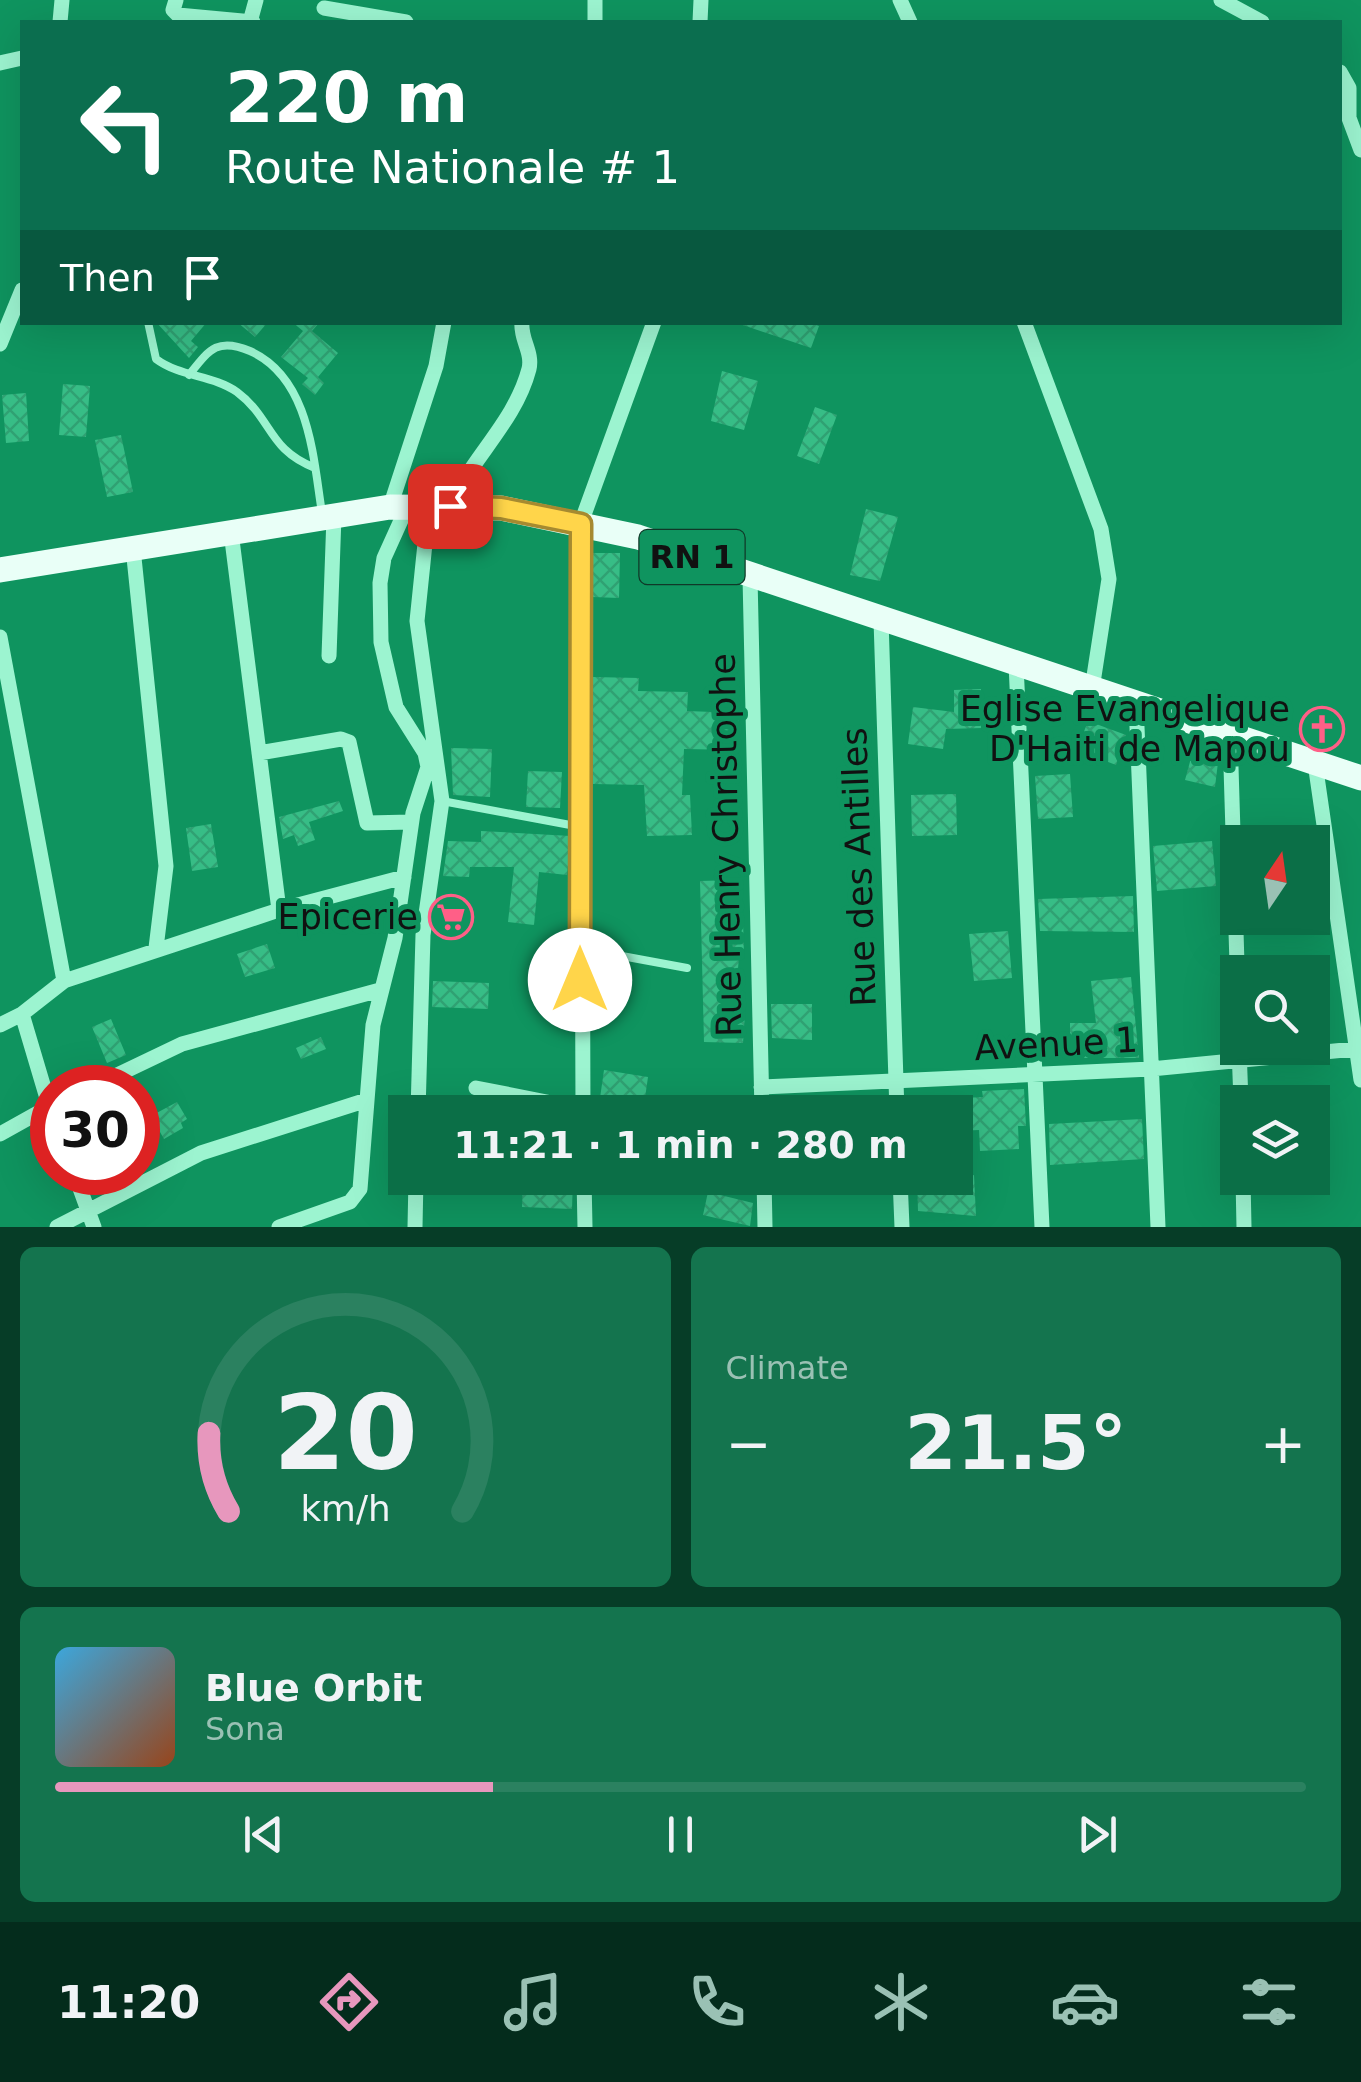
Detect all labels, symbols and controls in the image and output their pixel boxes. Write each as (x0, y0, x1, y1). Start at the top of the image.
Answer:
text: 220 m (225, 57, 468, 139)
icon: left (60, 60, 190, 190)
text: Route Nationale # 1 (225, 141, 680, 194)
icon: arrive (175, 250, 230, 305)
text: Then (60, 256, 155, 300)
pin (408, 464, 493, 549)
icon: arrive (423, 479, 478, 534)
road number: RN 1 (640, 530, 744, 584)
street label: Rue Henry Christophe (703, 653, 749, 1037)
place label: Eglise Evangelique D'Haiti de Mapou (960, 689, 1290, 769)
church icon: Eglise Evangelique D'Haiti de Mapou (1299, 706, 1345, 752)
street label: Rue des Antilles (834, 727, 884, 1007)
north arrow (1220, 825, 1330, 935)
map controls (1220, 825, 1330, 1195)
supermarket icon: Epicerie (428, 894, 474, 940)
place label: Epicerie (278, 897, 418, 937)
position arrow (528, 928, 632, 1032)
button: search (1220, 955, 1330, 1065)
street label: Avenue 1 (973, 1020, 1139, 1068)
speed limit sign: 30 (30, 1065, 160, 1195)
button: layers (1220, 1085, 1330, 1195)
text: 11:21 · 1 min · 280 m (453, 1123, 908, 1167)
text: Climate (726, 1349, 849, 1387)
text: 20 (273, 1372, 418, 1494)
text: 21.5° (904, 1399, 1127, 1487)
text: − (726, 1412, 772, 1476)
text: + (1260, 1412, 1306, 1476)
text: km/h (300, 1488, 390, 1529)
text: Blue Orbit (205, 1666, 422, 1710)
text: Sona (205, 1710, 285, 1748)
icon: previous (236, 1807, 291, 1862)
icon: pause (653, 1807, 708, 1862)
icon: next (1070, 1807, 1125, 1862)
icon: directions (314, 1967, 384, 2037)
icon: music (498, 1967, 568, 2037)
icon: phone (682, 1967, 752, 2037)
icon: climate (866, 1967, 936, 2037)
icon: car (1050, 1967, 1120, 2037)
icon: filters (1234, 1967, 1304, 2037)
text: 11:20 (57, 1976, 200, 2029)

